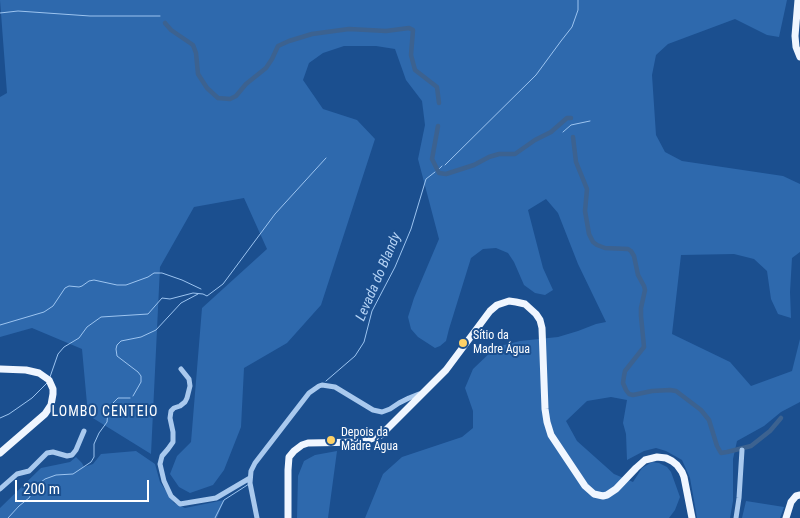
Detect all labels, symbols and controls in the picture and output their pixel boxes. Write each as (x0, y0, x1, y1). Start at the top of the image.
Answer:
water label: Levada do Blandy (353, 230, 405, 324)
place label: Sítio da Madre Água (473, 329, 530, 357)
marker: Sítio da Madre Água (457, 337, 469, 349)
district label: LOMBO CENTEIO (50, 404, 160, 420)
place label: Depois da Madre Água (341, 426, 398, 454)
marker: Depois da Madre Água (325, 434, 337, 446)
scale bar (18, 470, 151, 502)
text: 200 m (23, 480, 60, 498)

